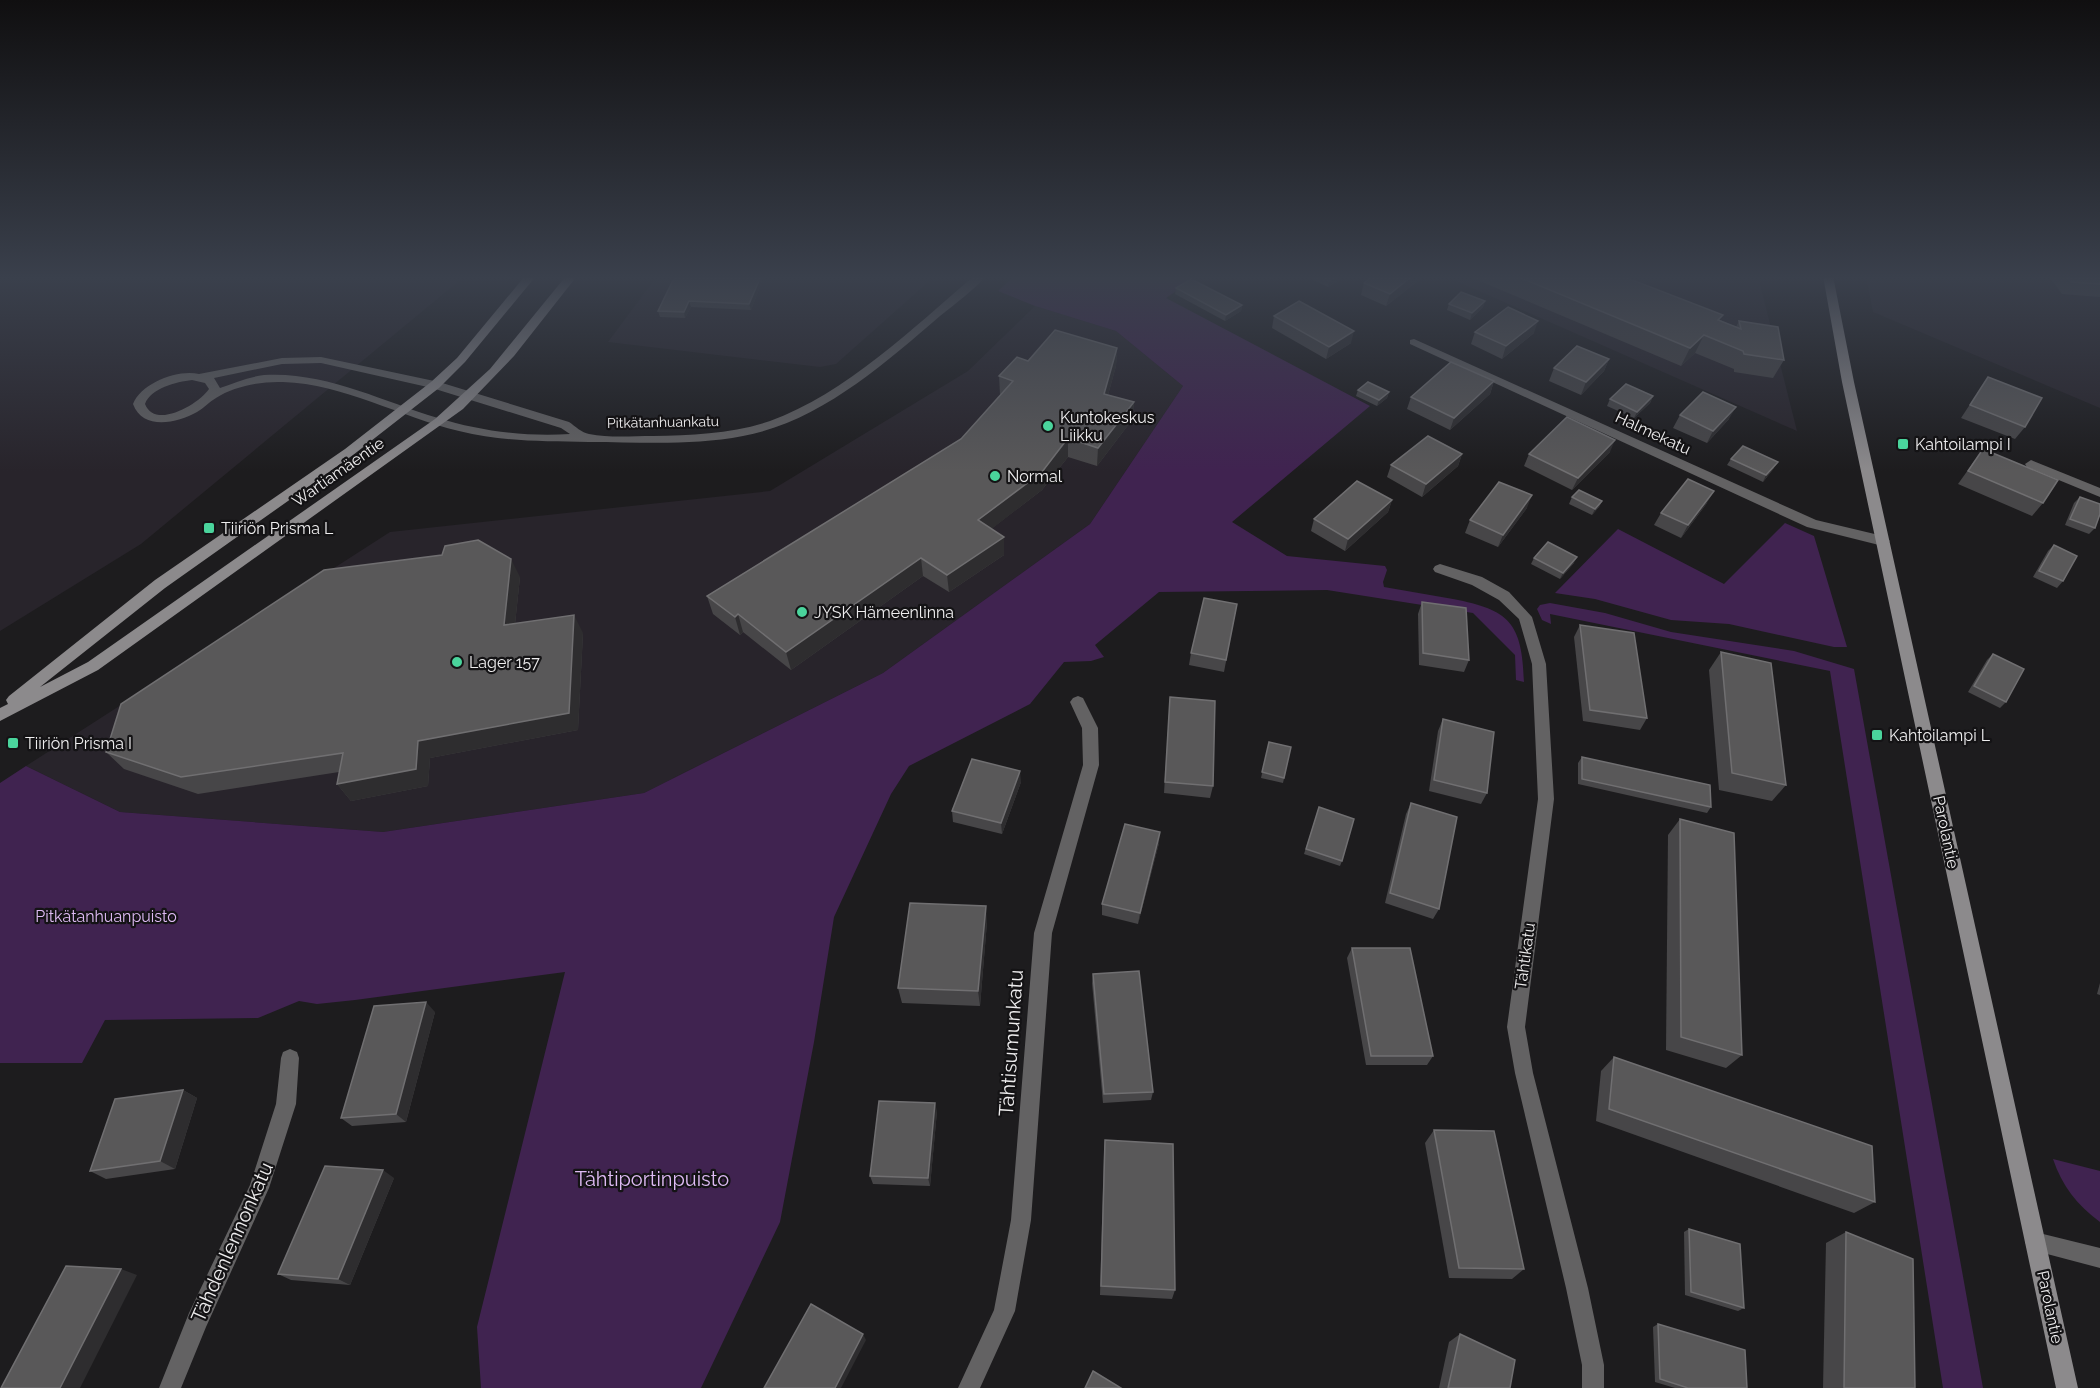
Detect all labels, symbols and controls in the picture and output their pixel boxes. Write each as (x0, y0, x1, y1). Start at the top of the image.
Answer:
street label: Halmekatu (1612, 407, 1694, 459)
place label: Kuntokeskus Liikku (1060, 408, 1155, 445)
street label: Pitkätanhuankatu (607, 413, 719, 431)
marker: Kuntokeskus Liikku (1041, 419, 1055, 433)
street label: Wartiamäentie (288, 433, 388, 511)
place label: Kahtoilampi I (1915, 435, 2011, 454)
marker: Kahtoilampi I (1896, 437, 1910, 451)
place label: Normal (1007, 467, 1063, 486)
marker: Normal (988, 469, 1002, 483)
place label: Tiiriön Prisma L (221, 519, 334, 538)
marker: Tiiriön Prisma L (202, 521, 216, 535)
place label: JYSK Hämeenlinna (814, 603, 954, 622)
marker: JYSK Hämeenlinna (795, 605, 809, 619)
place label: Lager 157 (469, 653, 540, 672)
marker: Lager 157 (450, 655, 464, 669)
place label: Kahtoilampi L (1889, 726, 1991, 745)
marker: Kahtoilampi L (1870, 728, 1884, 742)
place label: Tiiriön Prisma I (25, 734, 132, 753)
marker: Tiiriön Prisma I (6, 736, 20, 750)
street label: Parolantie (1929, 794, 1963, 870)
park label: Pitkätanhuanpuisto (35, 907, 177, 926)
street label: Tähtikatu (1511, 922, 1539, 990)
street label: Tähtisumunkatu (994, 969, 1028, 1117)
street label: Tähdenlennonkatu (186, 1158, 278, 1326)
park label: Tähtiportinpuisto (575, 1167, 729, 1191)
street label: Parolantie (2033, 1269, 2067, 1345)

